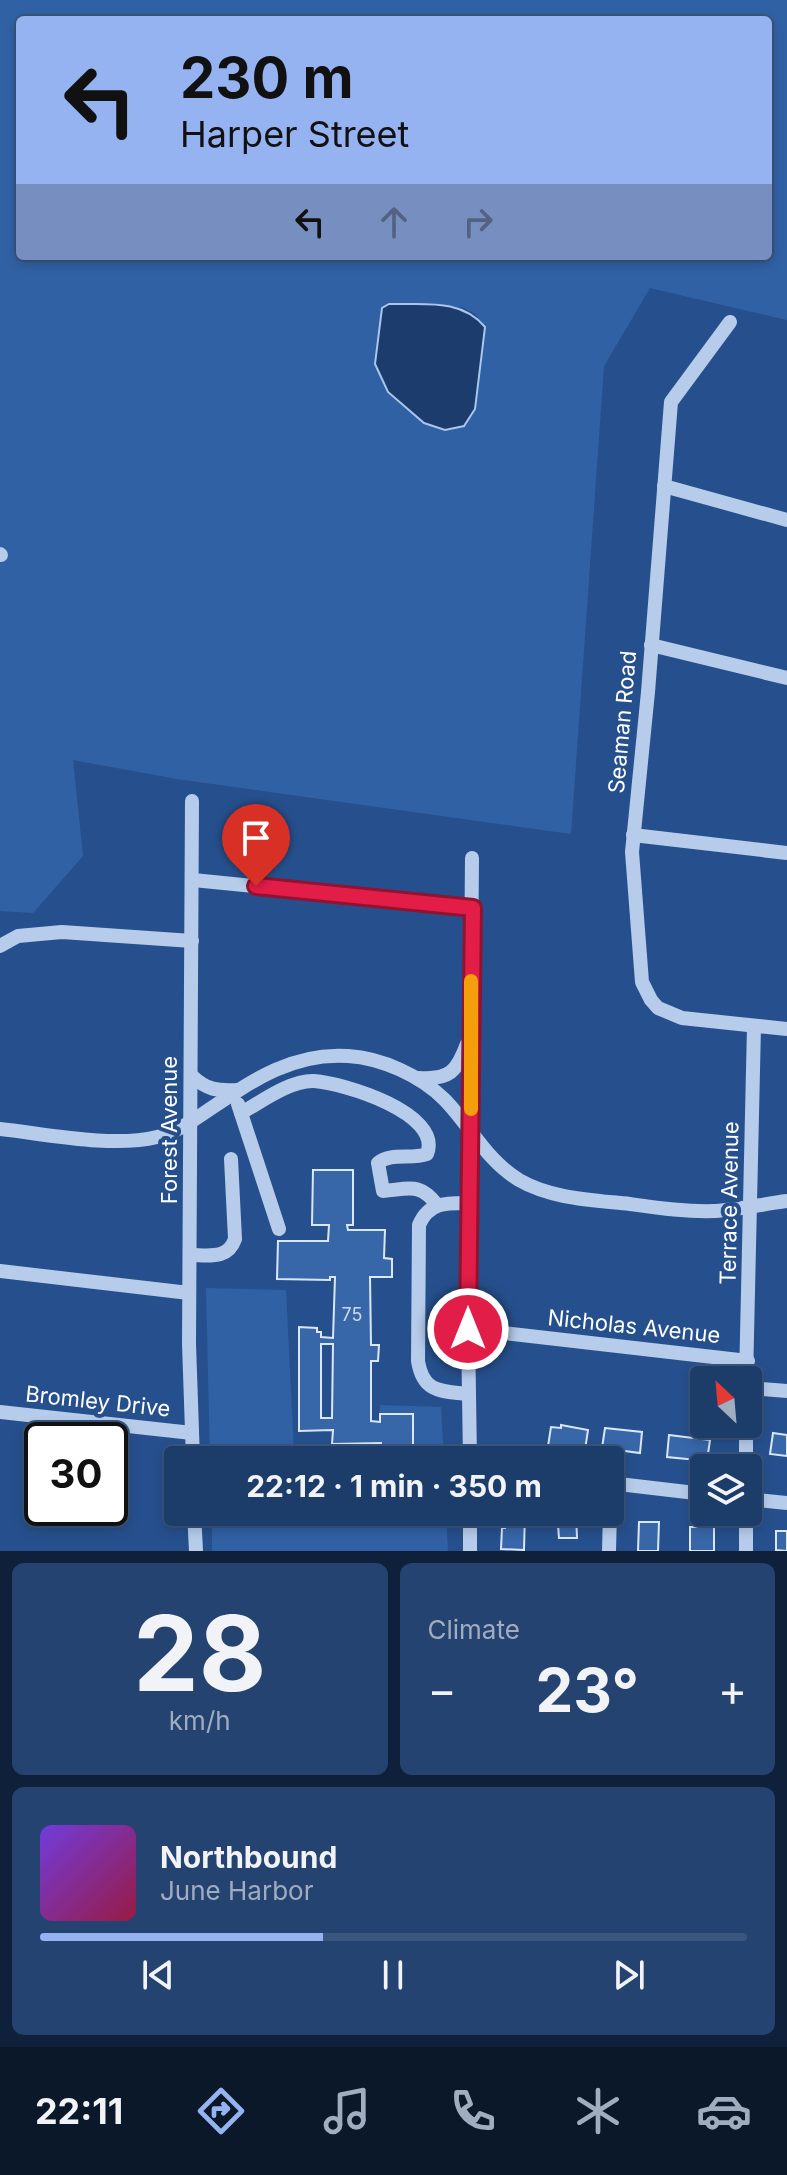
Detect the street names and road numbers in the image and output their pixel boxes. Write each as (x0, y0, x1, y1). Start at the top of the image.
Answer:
street label: Seaman Road (603, 649, 641, 795)
street label: Forest Avenue (156, 1056, 182, 1204)
street label: Terrace Avenue (715, 1121, 743, 1285)
street label: Nicholas Avenue (546, 1304, 722, 1348)
street label: Bromley Drive (24, 1380, 172, 1422)

